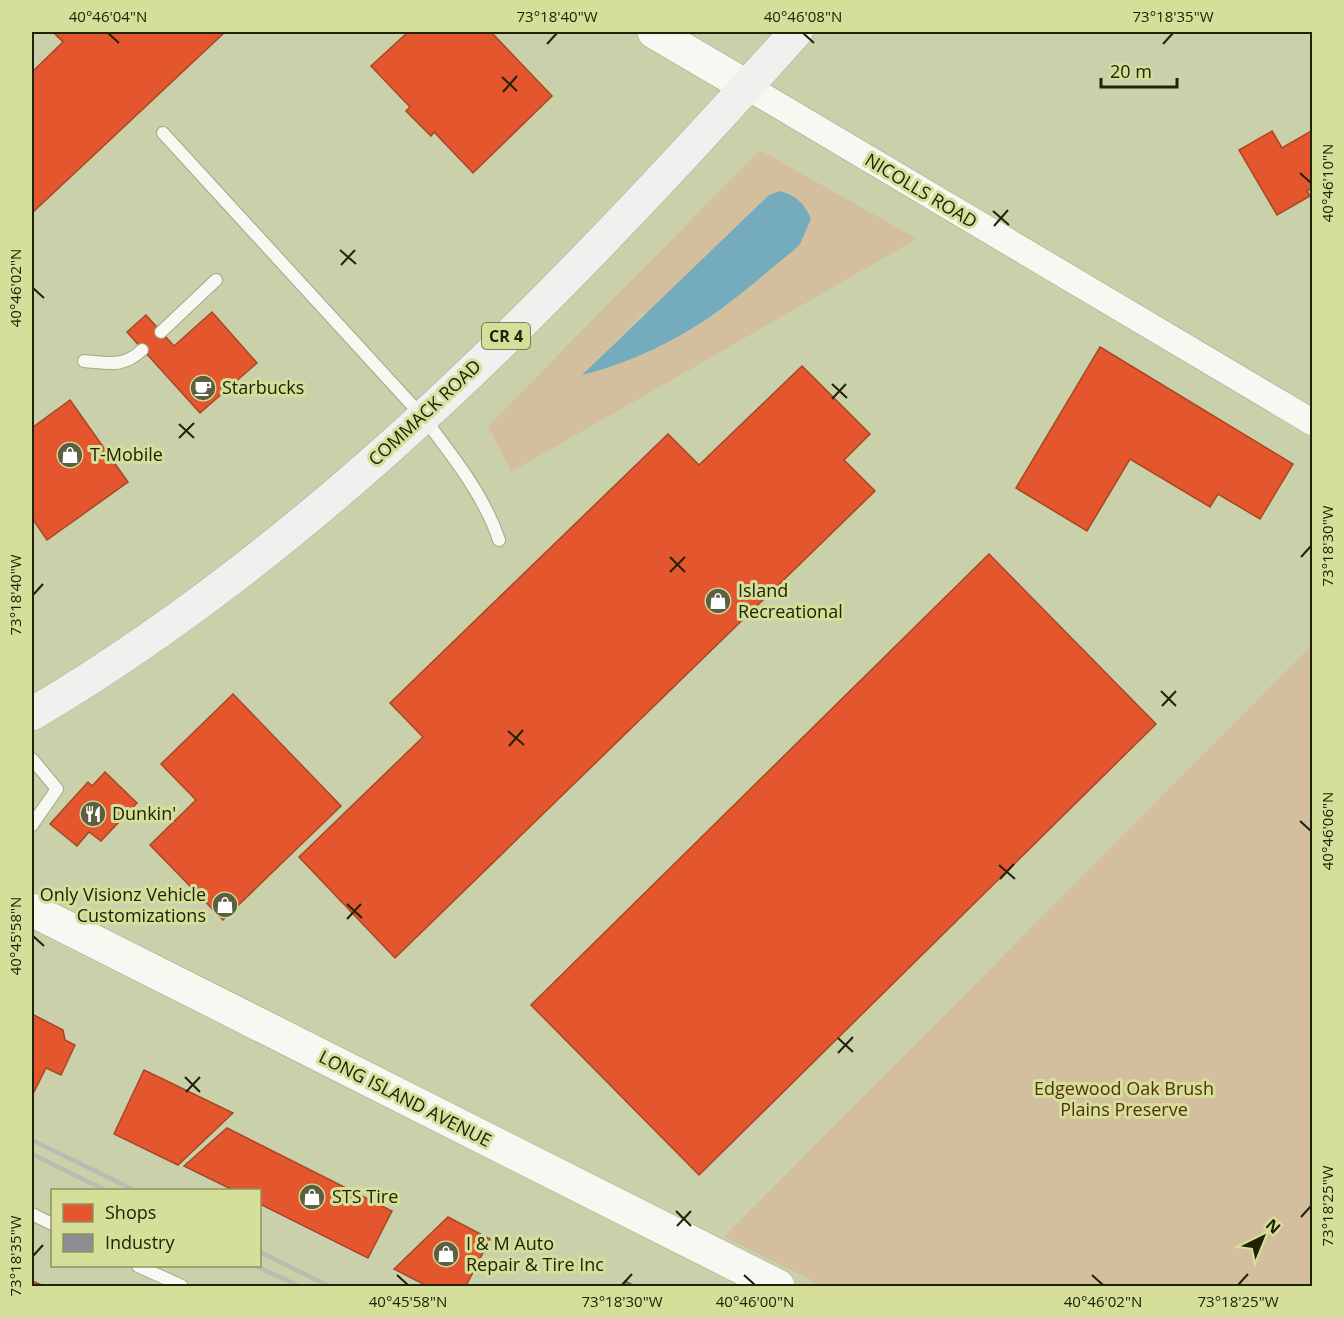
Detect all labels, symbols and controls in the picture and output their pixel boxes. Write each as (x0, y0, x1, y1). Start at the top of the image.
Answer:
text: 40°46'04"N (69, 6, 147, 26)
text: 73°18'40"W (517, 6, 598, 26)
text: 40°46'08"N (764, 6, 842, 26)
text: 73°18'35"W (1133, 6, 1214, 26)
scale bar (1101, 51, 1178, 89)
text: 20 m (1110, 59, 1152, 83)
text: 40°46'10"N (1317, 144, 1337, 222)
street label: NICOLLS ROAD (861, 147, 982, 233)
text: 40°46'02"N (5, 249, 25, 327)
road number: CR 4 (482, 323, 530, 349)
street label: COMMACK ROAD (363, 354, 486, 471)
cafe icon: Starbucks (188, 373, 218, 403)
place label: Starbucks (222, 375, 304, 399)
shop icon: T-Mobile (55, 440, 85, 470)
place label: T-Mobile (90, 442, 163, 466)
text: 73°18'30"W (1317, 505, 1337, 587)
text: 73°18'40"W (5, 554, 25, 636)
place label: Island Recreational (738, 578, 843, 623)
shop icon: Island Recreational (703, 586, 733, 616)
text: 40°46'06"N (1317, 792, 1337, 870)
restaurant icon: Dunkin' (78, 799, 108, 829)
place label: Dunkin' (112, 801, 176, 825)
place label: Only Visionz Vehicle Customizations (40, 882, 206, 927)
shop icon: Only Visionz Vehicle Customizations (210, 890, 240, 920)
text: 40°45'58"N (5, 897, 25, 975)
street label: LONG ISLAND AVENUE (315, 1044, 496, 1152)
park label: Edgewood Oak Brush Plains Preserve (1034, 1076, 1214, 1121)
text: 73°18'25"W (1317, 1165, 1337, 1247)
shop icon: STS Tire (297, 1182, 327, 1212)
place label: STS Tire (332, 1184, 398, 1208)
legend (51, 1189, 261, 1267)
text: Shops (105, 1200, 156, 1224)
north arrow (1233, 1207, 1293, 1267)
text: N (1261, 1214, 1285, 1239)
text: 73°18'35"W (5, 1215, 25, 1297)
text: Industry (105, 1230, 175, 1254)
place label: I & M Auto Repair & Tire Inc (466, 1231, 604, 1276)
shop icon: I & M Auto Repair & Tire Inc (431, 1239, 461, 1269)
text: 40°45'58"N (369, 1291, 447, 1311)
text: 73°18'30"W (582, 1291, 663, 1311)
text: 40°46'00"N (716, 1291, 794, 1311)
text: 40°46'02"N (1064, 1291, 1142, 1311)
text: 73°18'25"W (1198, 1291, 1279, 1311)

